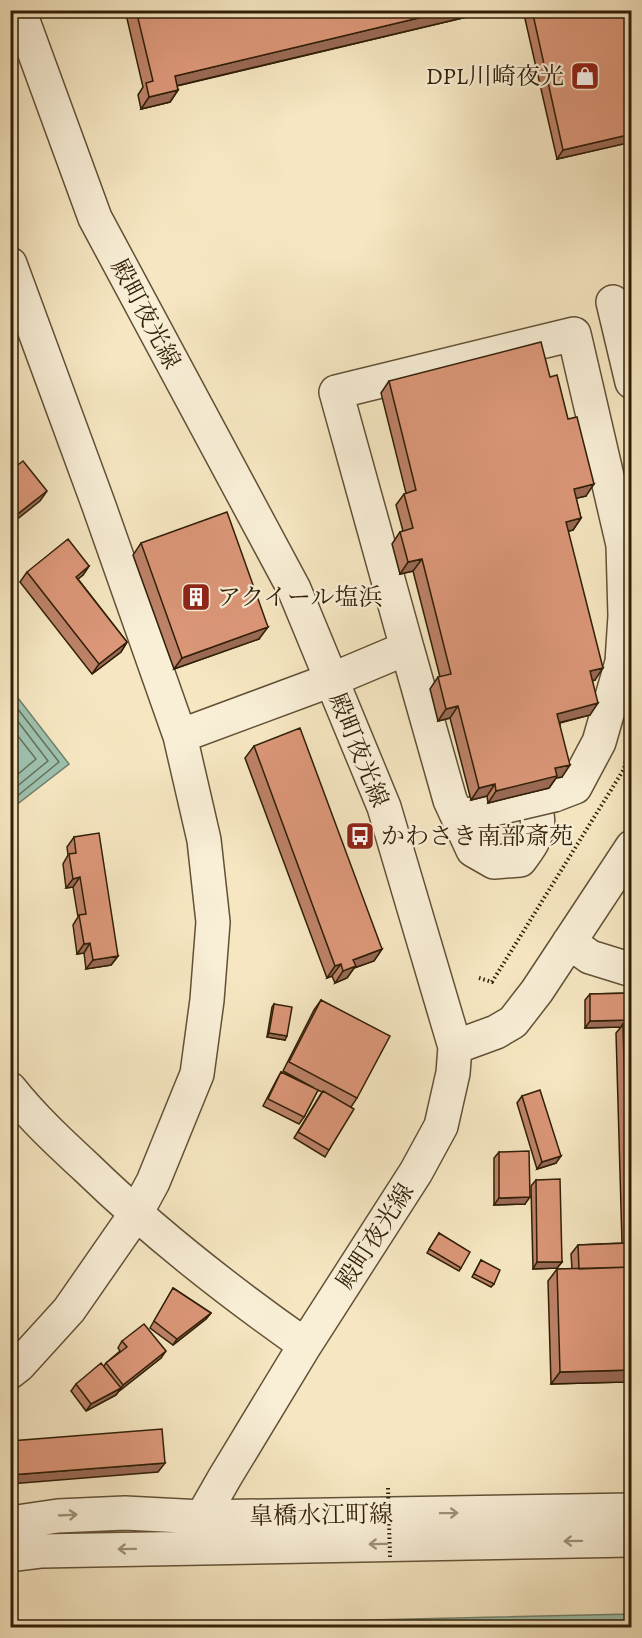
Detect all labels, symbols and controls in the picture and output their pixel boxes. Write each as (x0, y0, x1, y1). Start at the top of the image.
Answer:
place label: DPL川崎夜光 (426, 60, 564, 92)
shop icon: DPL川崎夜光 (569, 60, 601, 92)
street label: 殿町夜光線 (104, 254, 188, 374)
building icon: アクイール塩浜 (180, 581, 212, 613)
place label: アクイール塩浜 (217, 581, 383, 613)
street label: 殿町夜光線 (322, 688, 396, 812)
bus stop icon: かわさき南部斎苑 (344, 820, 376, 852)
place label: かわさき南部斎苑 (381, 820, 573, 852)
street label: 殿町夜光線 (329, 1177, 421, 1295)
street label: 皐橋水江町線 (249, 1498, 393, 1532)
one-way arrow (439, 1507, 459, 1518)
one-way arrow (58, 1510, 78, 1521)
one-way arrow (564, 1535, 584, 1547)
one-way arrow (369, 1538, 389, 1550)
one-way arrow (117, 1543, 137, 1554)

